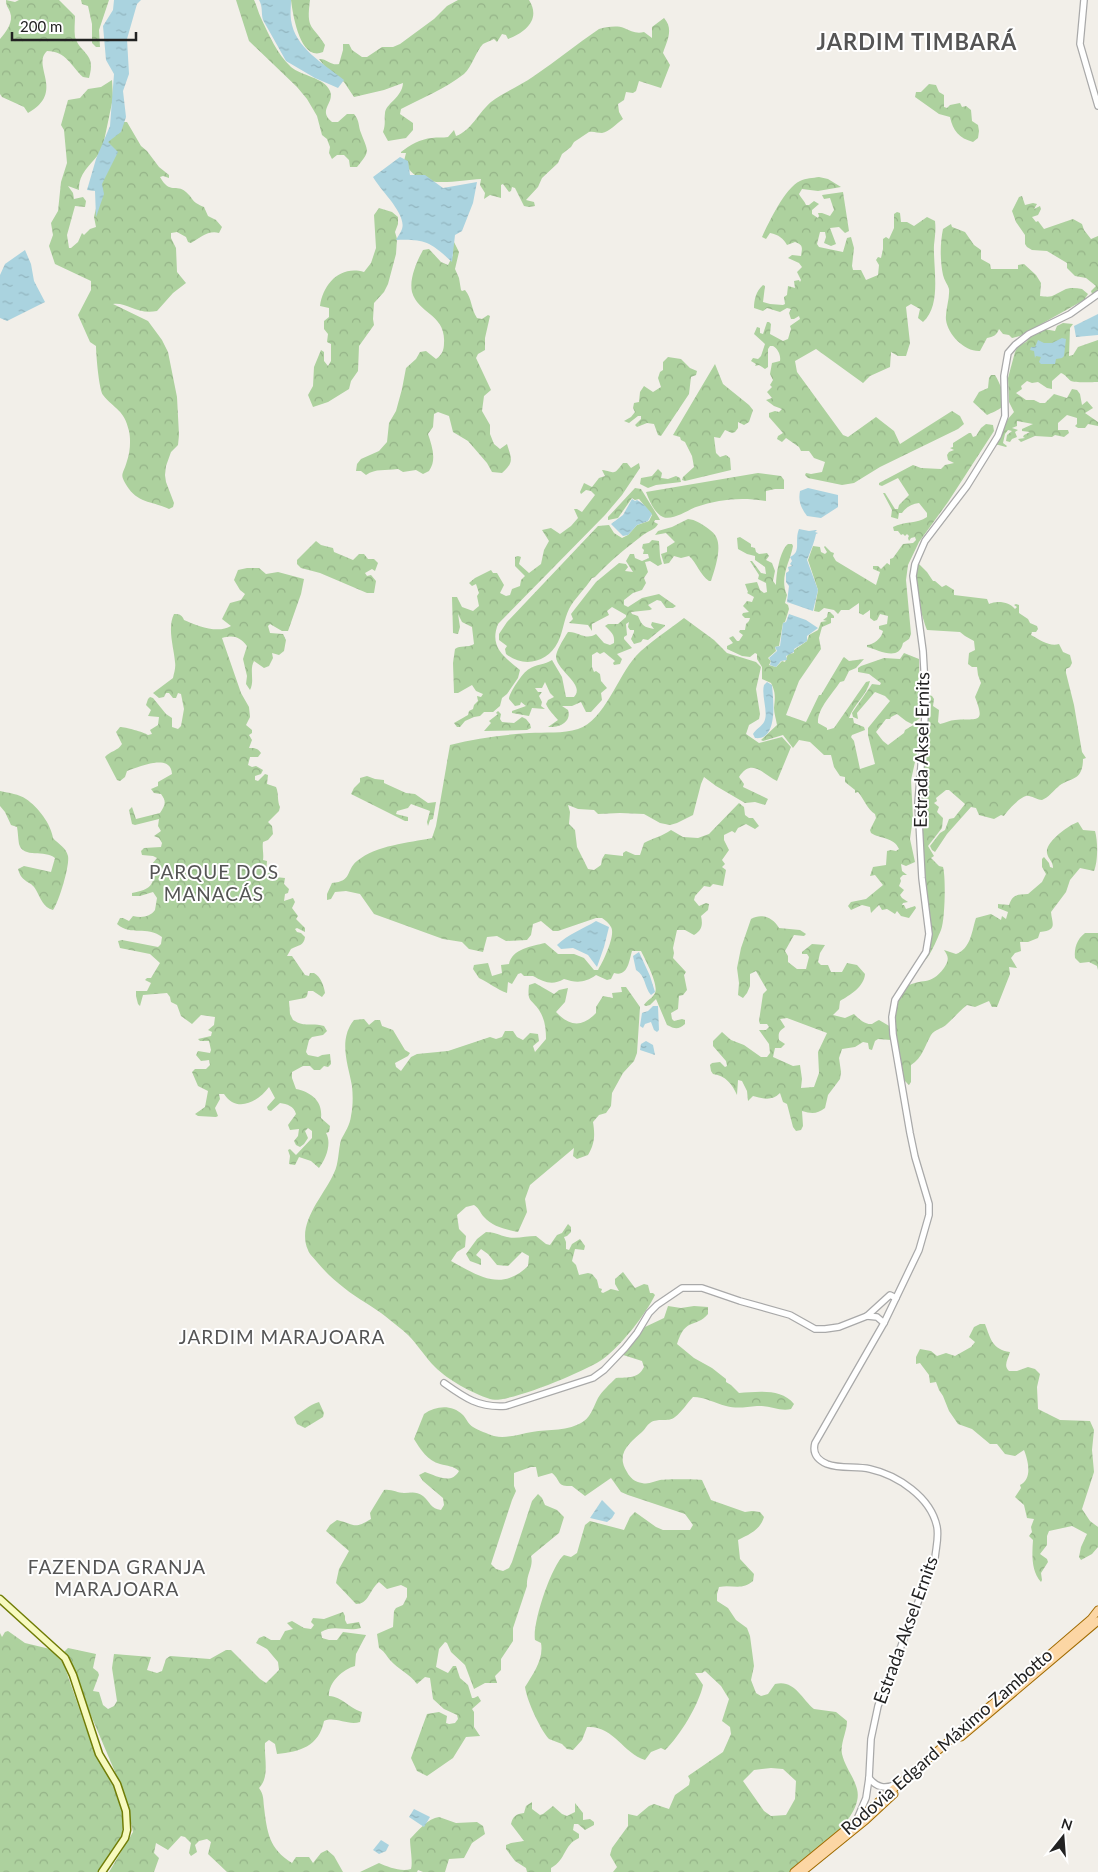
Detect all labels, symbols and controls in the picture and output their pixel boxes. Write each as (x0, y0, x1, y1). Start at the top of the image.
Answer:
scale bar (12, 10, 136, 42)
text: 200 m (20, 17, 62, 35)
district label: JARDIM TIMBARÁ (817, 28, 1017, 55)
street label: Estrada Aksel Ernits (909, 672, 933, 828)
district label: PARQUE DOS MANACÁS (149, 860, 279, 905)
district label: JARDIM MARAJOARA (179, 1325, 385, 1348)
street label: Estrada Aksel Ernits (868, 1553, 942, 1707)
district label: FAZENDA GRANJA MARAJOARA (28, 1555, 206, 1600)
street label: Rodovia Edgard Máximo Zambotto (836, 1643, 1057, 1839)
north arrow (1038, 1812, 1088, 1862)
text: N (1059, 1814, 1075, 1834)

